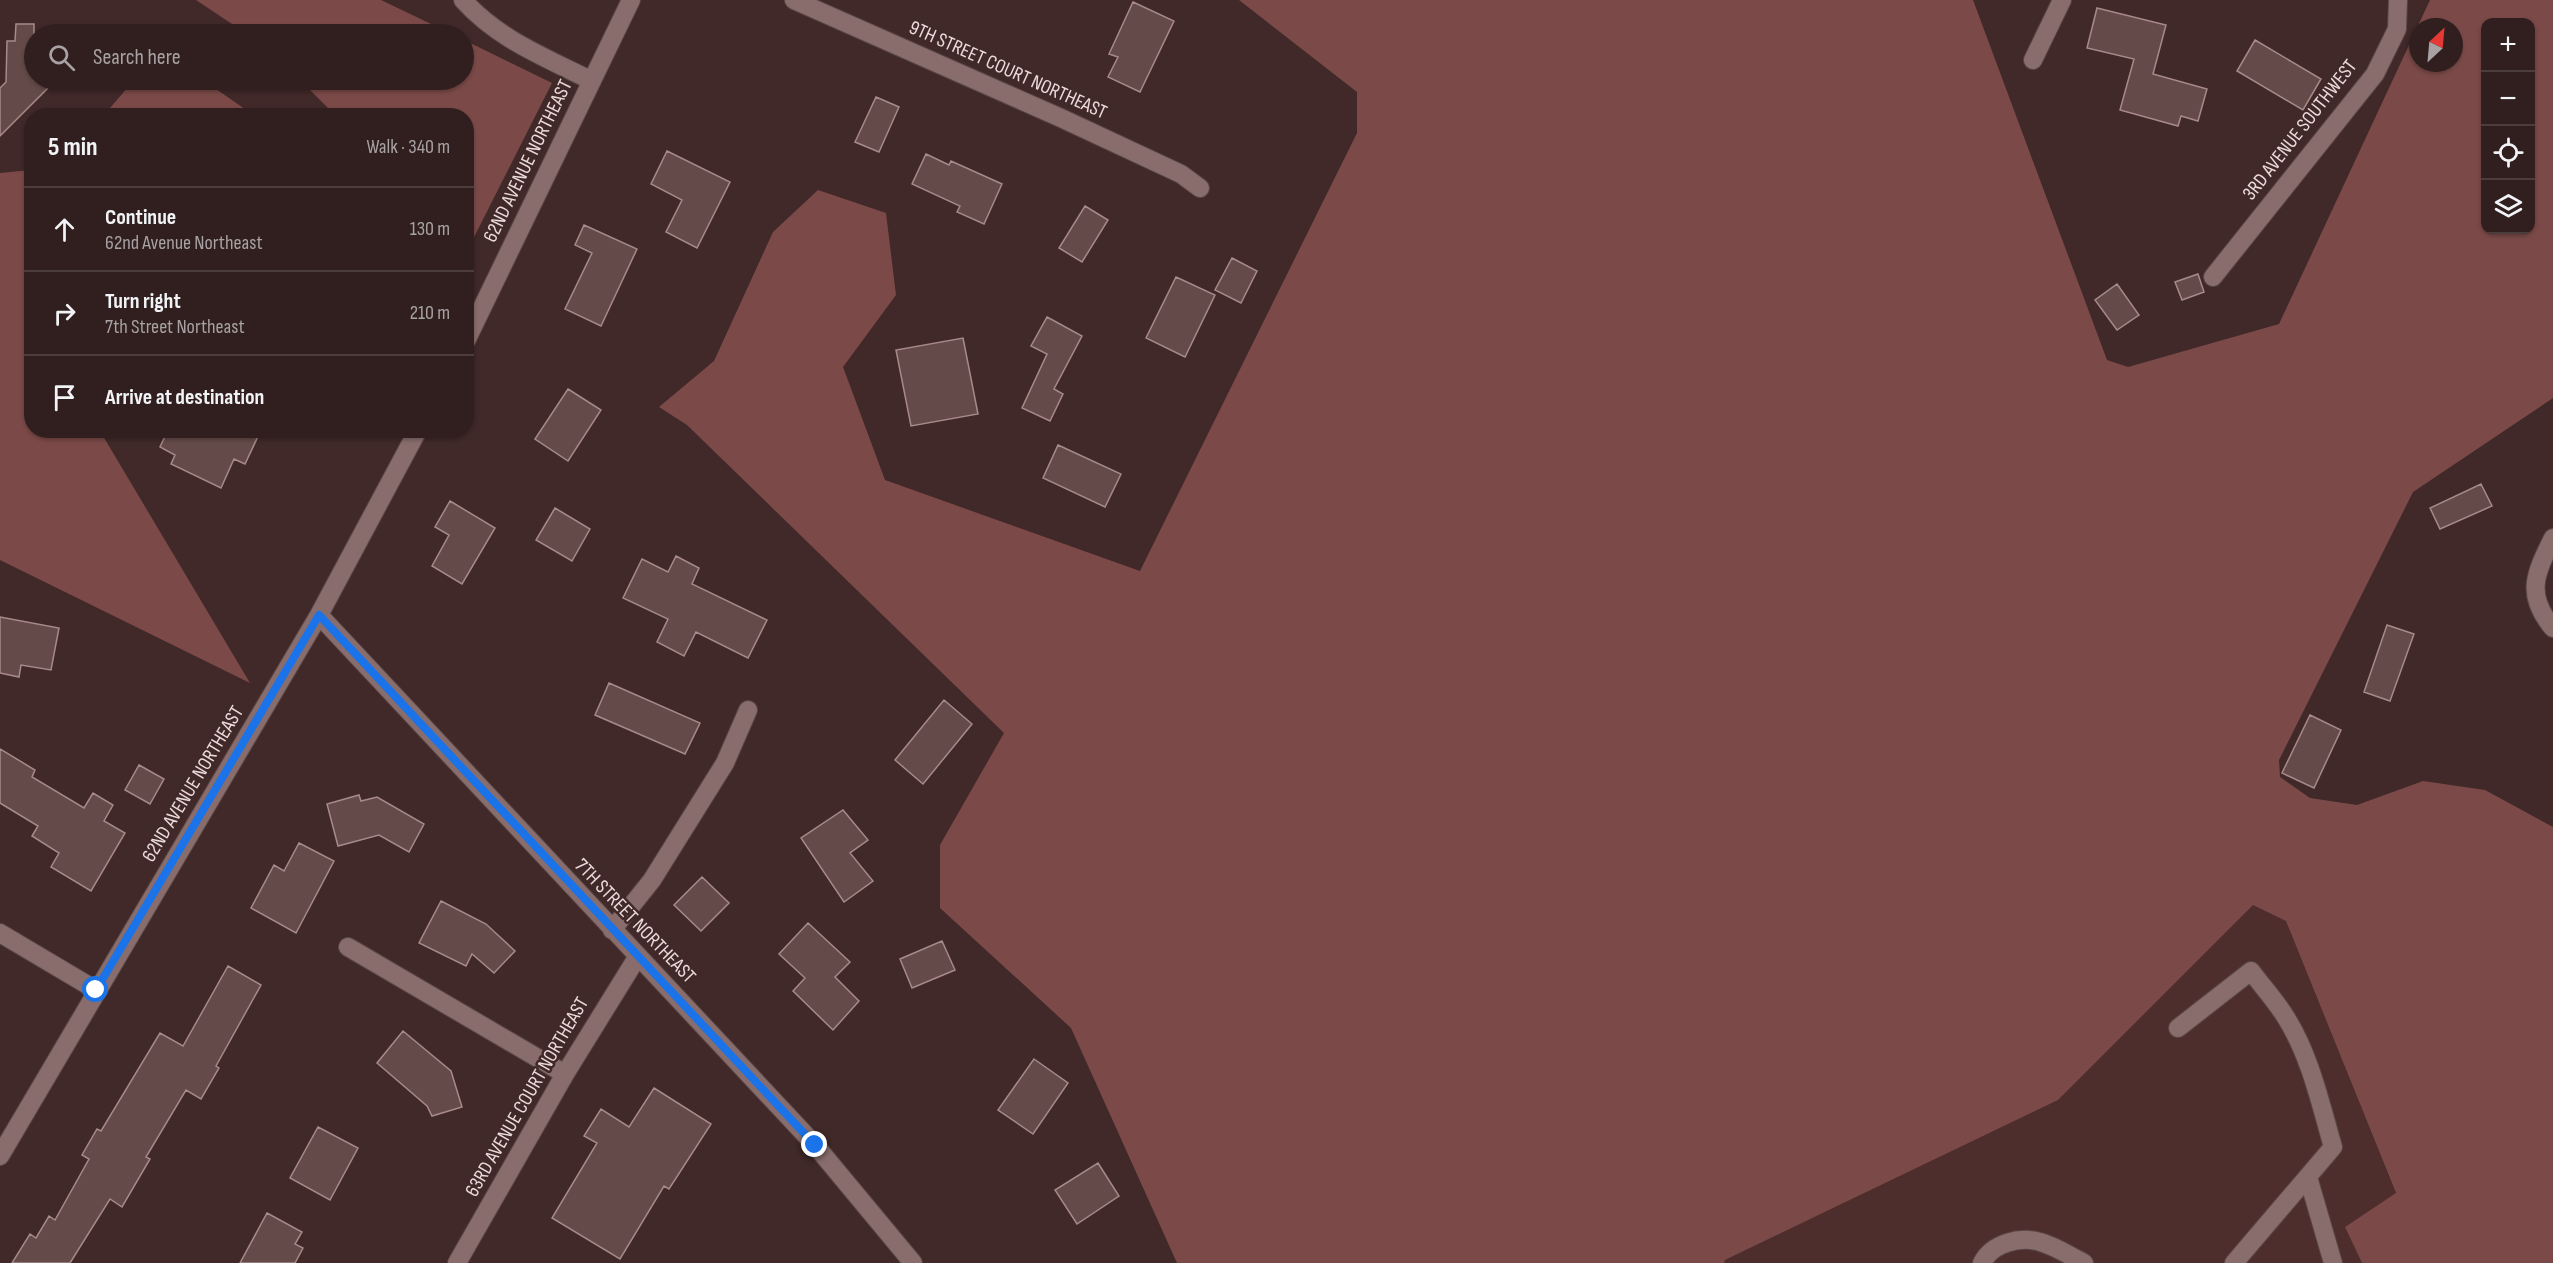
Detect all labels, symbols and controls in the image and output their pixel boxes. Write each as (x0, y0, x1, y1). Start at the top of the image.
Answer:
street label: 9TH STREET COURT NORTHEAST (905, 16, 1111, 124)
north arrow (2409, 18, 2463, 72)
map controls (2481, 18, 2535, 234)
button: + (2481, 18, 2535, 72)
search box (24, 24, 474, 90)
icon: search (45, 41, 78, 74)
text: Search here (93, 44, 180, 71)
street label: 3RD AVENUE SOUTHWEST (2238, 55, 2362, 205)
button: − (2481, 72, 2535, 126)
street label: 62ND AVENUE NORTHEAST (478, 76, 578, 246)
button: locate (2481, 126, 2535, 180)
text: 5 min (48, 132, 98, 163)
text: Walk · 340 m (366, 135, 450, 159)
button: layers (2481, 180, 2535, 234)
text: Continue (105, 204, 176, 231)
icon: ahead (48, 213, 81, 246)
text: 130 m (410, 217, 450, 241)
text: 62nd Avenue Northeast (105, 231, 262, 255)
text: Turn right (105, 288, 181, 315)
icon: right (48, 297, 81, 330)
text: 210 m (410, 301, 450, 325)
text: 7th Street Northeast (105, 315, 245, 339)
icon: arrive (48, 381, 81, 414)
text: Arrive at destination (105, 384, 264, 411)
street label: 62ND AVENUE NORTHEAST (137, 702, 249, 866)
street label: 7TH STREET NORTHEAST (569, 854, 701, 988)
route start (82, 976, 108, 1002)
street label: 63RD AVENUE COURT NORTHEAST (460, 993, 594, 1201)
route end (801, 1131, 827, 1157)

